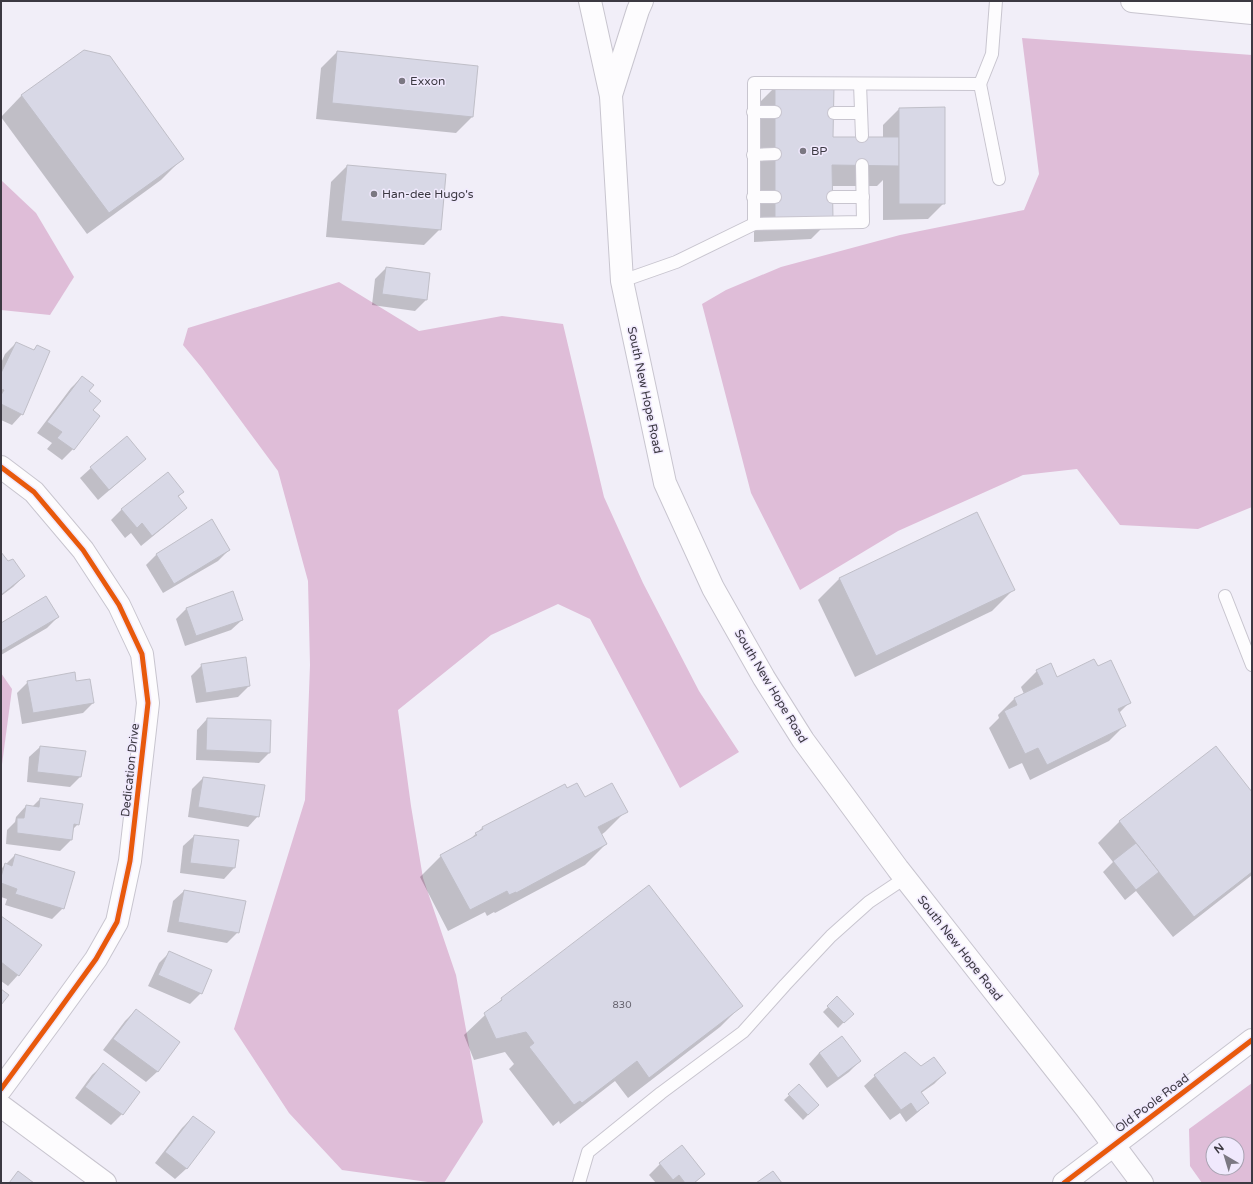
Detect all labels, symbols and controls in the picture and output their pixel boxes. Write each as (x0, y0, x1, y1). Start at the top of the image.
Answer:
place label: Exxon (410, 74, 445, 88)
marker: Exxon (397, 76, 407, 86)
place label: BP (811, 144, 827, 158)
marker: BP (798, 146, 808, 156)
place label: Han-dee Hugo's (382, 187, 474, 201)
marker: Han-dee Hugo's (369, 189, 379, 199)
street label: South New Hope Road (625, 325, 665, 455)
street label: South New Hope Road (732, 627, 810, 745)
street label: Dedication Drive (118, 722, 142, 817)
street label: South New Hope Road (915, 893, 1005, 1003)
house number: 830 (613, 999, 631, 1011)
street label: Old Poole Road (1112, 1071, 1192, 1135)
north arrow (1205, 1136, 1245, 1176)
text: N (1212, 1141, 1227, 1156)

